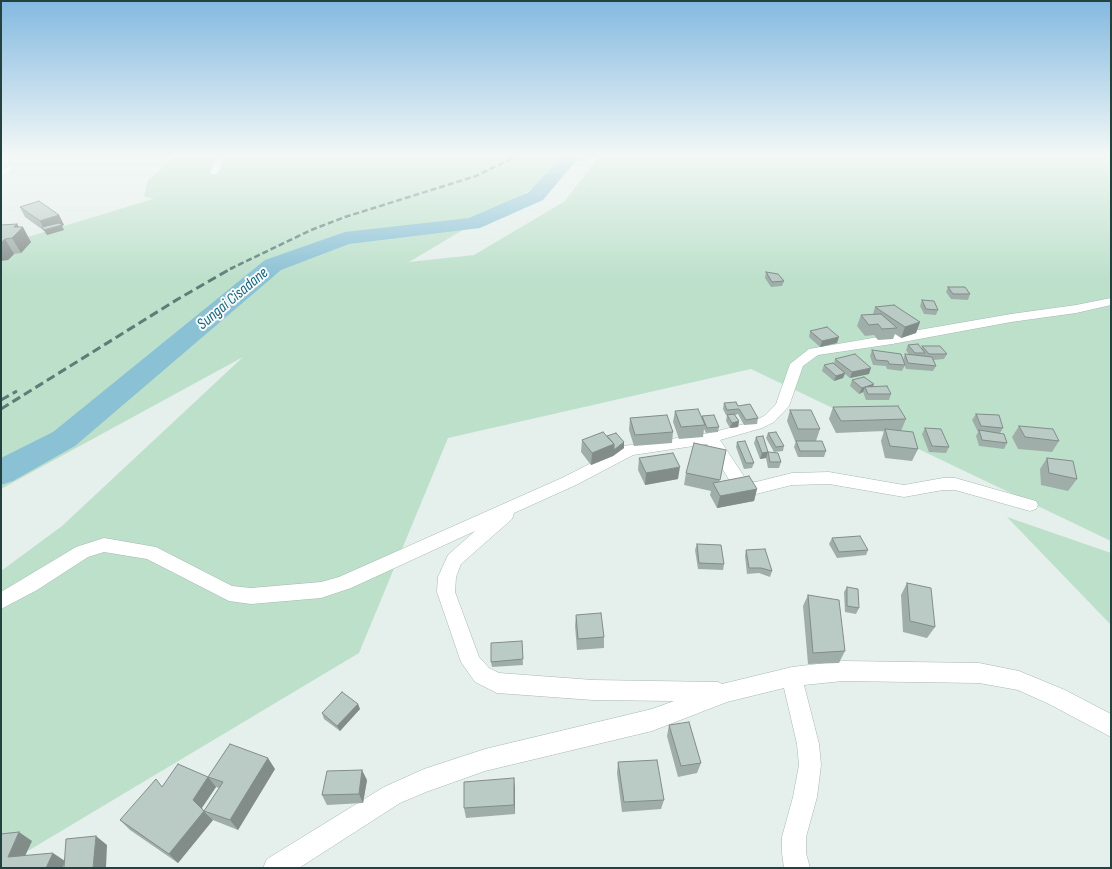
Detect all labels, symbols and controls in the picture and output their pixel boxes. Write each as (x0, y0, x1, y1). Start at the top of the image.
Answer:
water label: Sungai Cisadane (194, 264, 272, 334)

